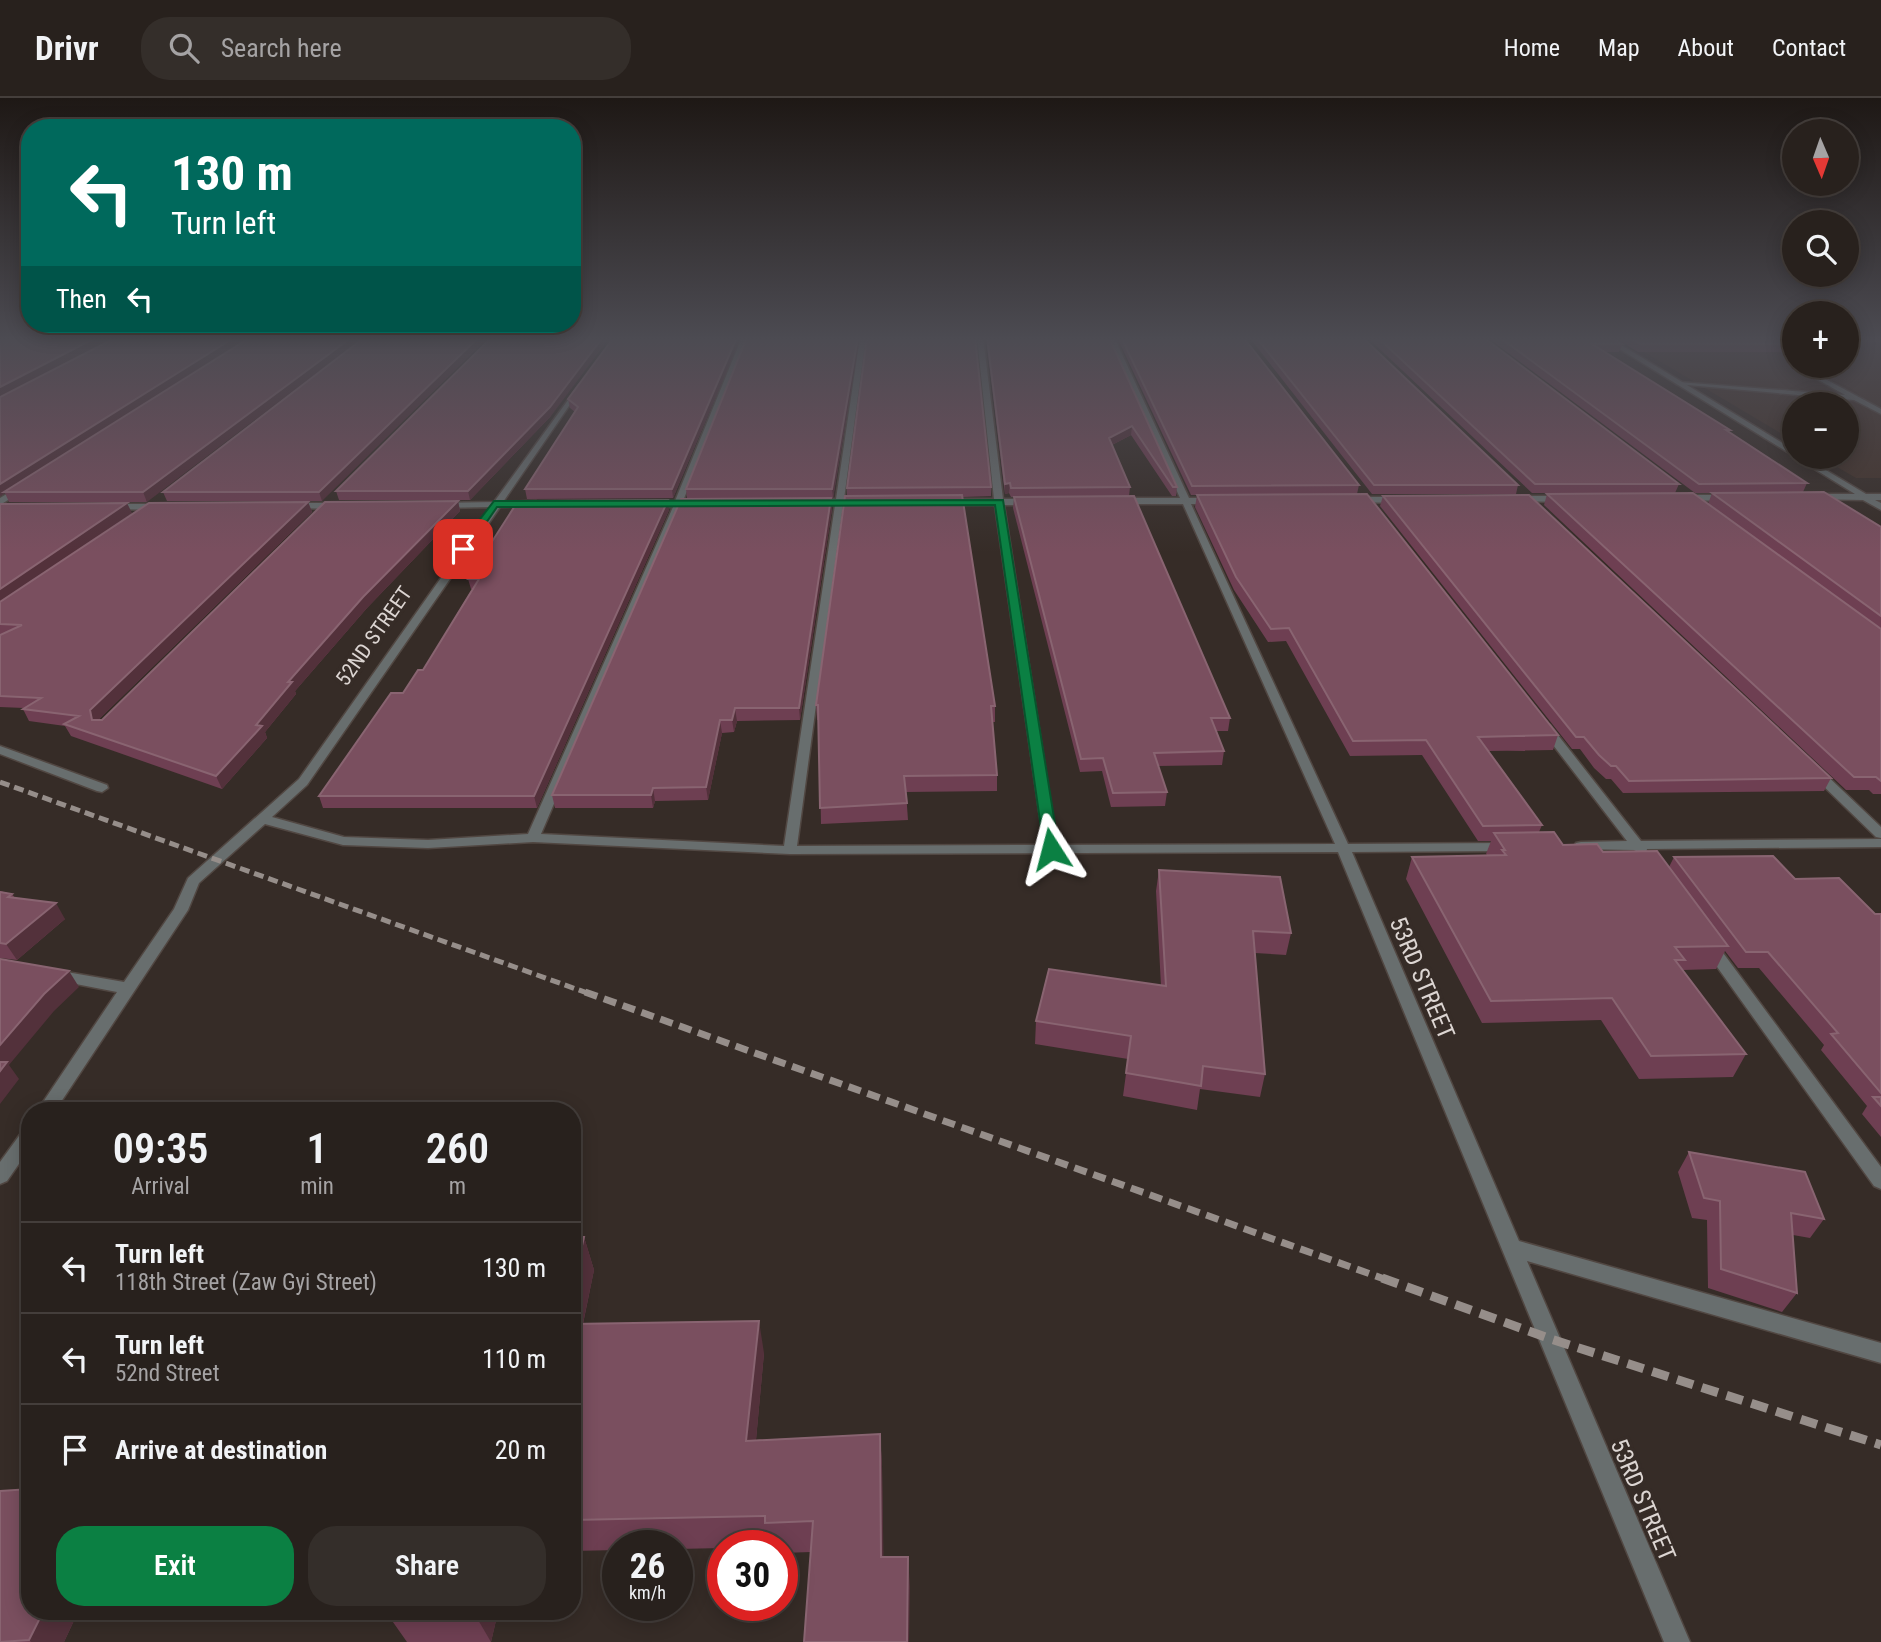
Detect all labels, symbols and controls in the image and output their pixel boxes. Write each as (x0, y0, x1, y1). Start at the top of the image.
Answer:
search box (141, 17, 631, 80)
text: Drivr (35, 29, 99, 68)
icon: search (165, 29, 203, 67)
text: Search here (221, 33, 342, 63)
text: Home (1504, 34, 1560, 62)
text: Map (1598, 34, 1640, 62)
text: About (1678, 34, 1734, 62)
text: Contact (1772, 34, 1846, 62)
north arrow (1782, 119, 1858, 196)
map controls (1782, 119, 1859, 469)
text: 130 m (171, 145, 293, 202)
icon: left (56, 147, 147, 238)
text: Turn left (171, 204, 276, 242)
button: search (1782, 210, 1859, 287)
icon: left (121, 280, 159, 318)
text: Then (56, 284, 107, 314)
button: + (1782, 301, 1859, 378)
button: − (1782, 392, 1859, 469)
pin (433, 519, 493, 579)
icon: arrive (444, 530, 482, 568)
street label: 52ND STREET (331, 582, 417, 690)
position arrow (1014, 812, 1088, 886)
street label: 53RD STREET (1384, 913, 1460, 1043)
text: 09:35 (113, 1124, 208, 1173)
text: 1 (307, 1124, 328, 1173)
text: 260 (426, 1124, 489, 1173)
text: Arrival (131, 1173, 190, 1200)
text: min (300, 1173, 334, 1200)
text: m (449, 1173, 466, 1200)
text: Turn left (115, 1239, 204, 1269)
icon: left (56, 1249, 94, 1287)
text: 130 m (482, 1253, 546, 1283)
text: 118th Street (Zaw Gyi Street) (115, 1269, 377, 1296)
text: Turn left (115, 1330, 204, 1360)
icon: left (56, 1340, 94, 1378)
text: 110 m (482, 1344, 546, 1374)
text: 52nd Street (115, 1360, 219, 1387)
icon: arrive (56, 1431, 94, 1469)
text: Arrive at destination (115, 1435, 327, 1465)
text: 20 m (495, 1435, 546, 1465)
street label: 53RD STREET (1605, 1435, 1681, 1565)
button: Exit (56, 1526, 294, 1606)
button: Share (308, 1526, 546, 1606)
speed limit sign: 30 (707, 1530, 798, 1621)
text: 26 (630, 1546, 665, 1587)
text: km/h (629, 1582, 666, 1603)

